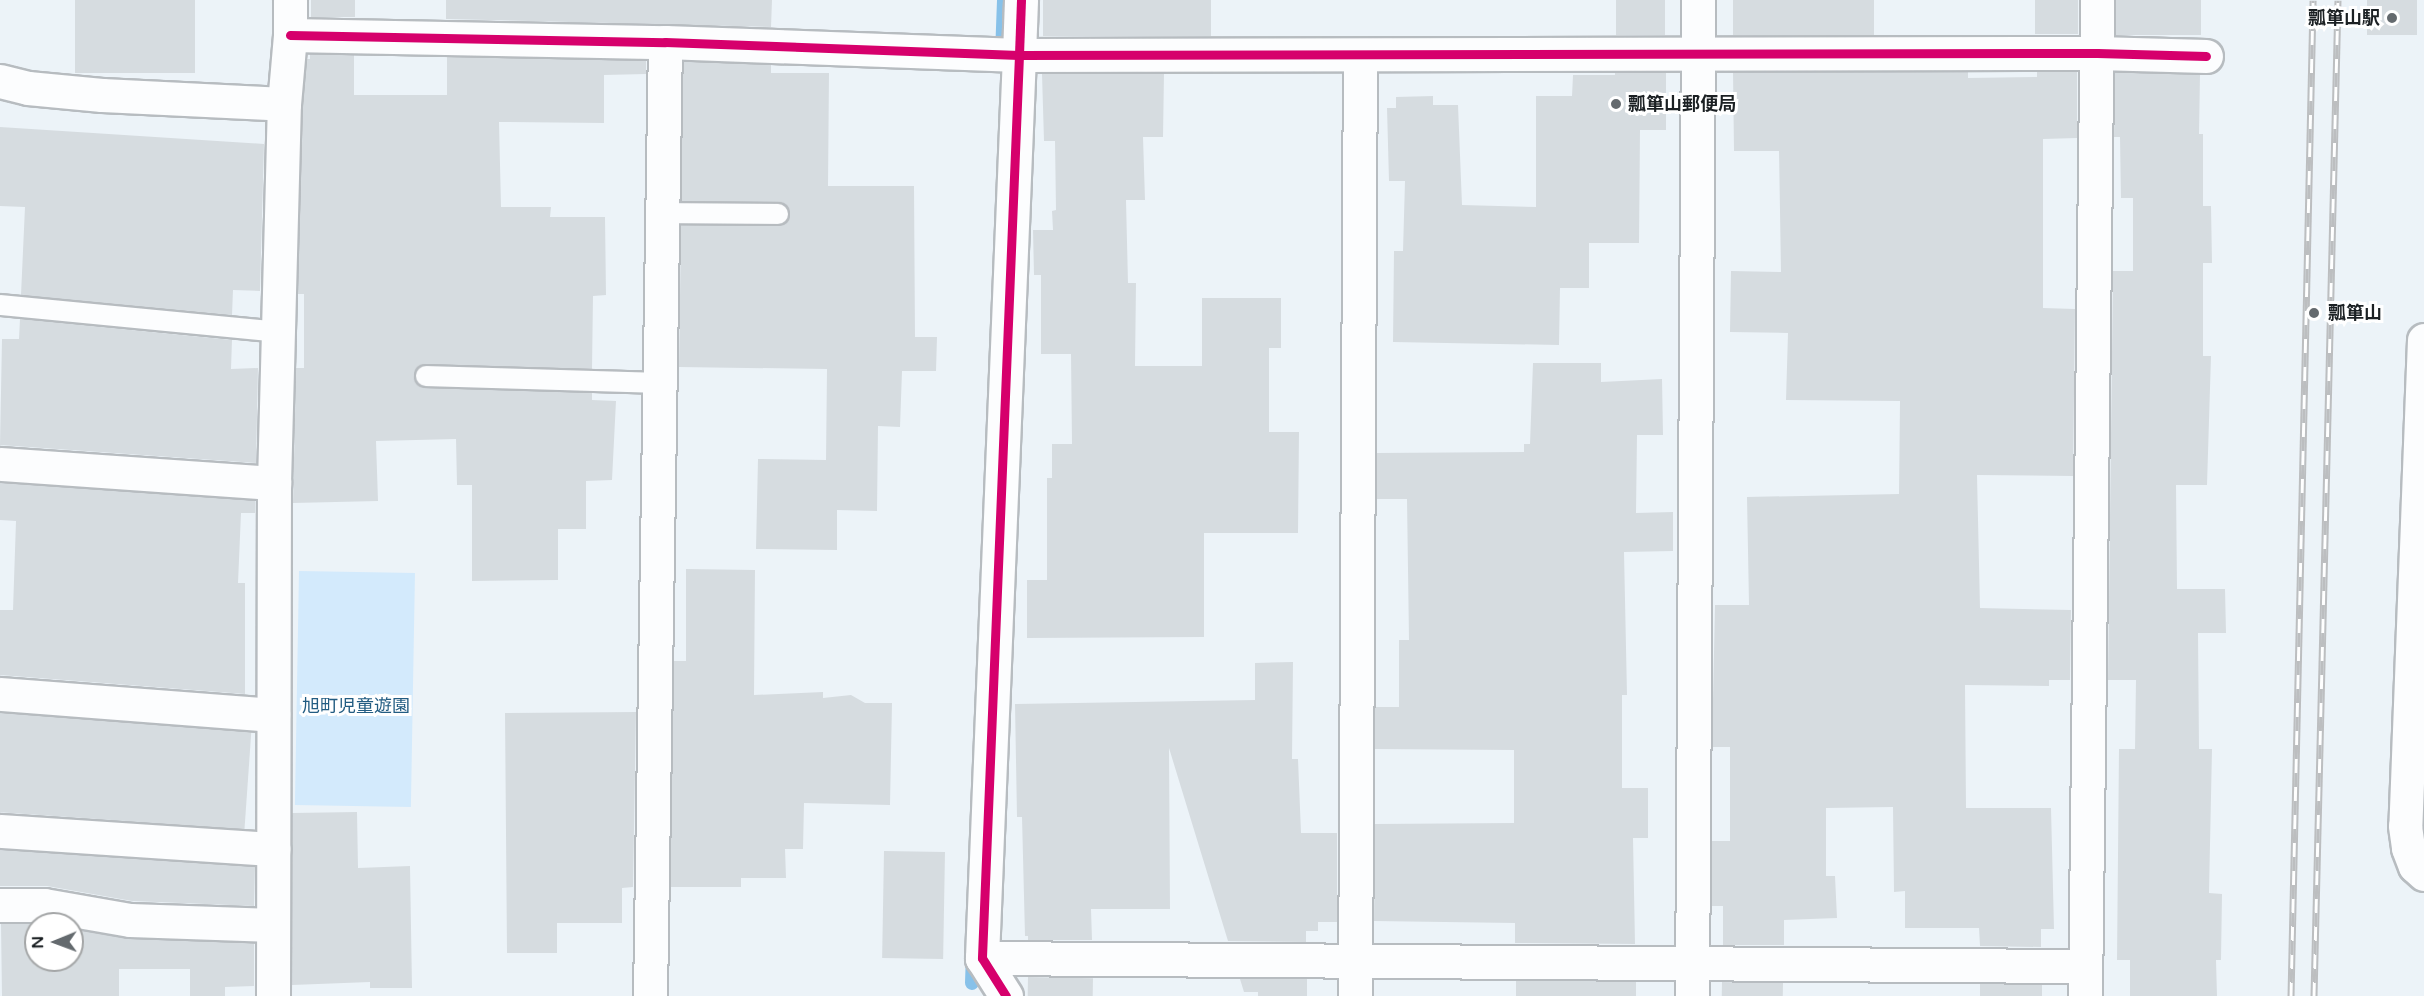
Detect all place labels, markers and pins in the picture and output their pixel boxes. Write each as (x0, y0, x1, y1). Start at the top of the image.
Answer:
place label: 瓢箪山駅 (2308, 7, 2380, 29)
marker: 瓢箪山駅 (2385, 11, 2399, 25)
place label: 瓢箪山郵便局 (1628, 93, 1736, 115)
marker: 瓢箪山郵便局 (1609, 97, 1623, 111)
place label: 瓢箪山 (2328, 302, 2382, 324)
marker: 瓢箪山 (2305, 304, 2323, 322)

